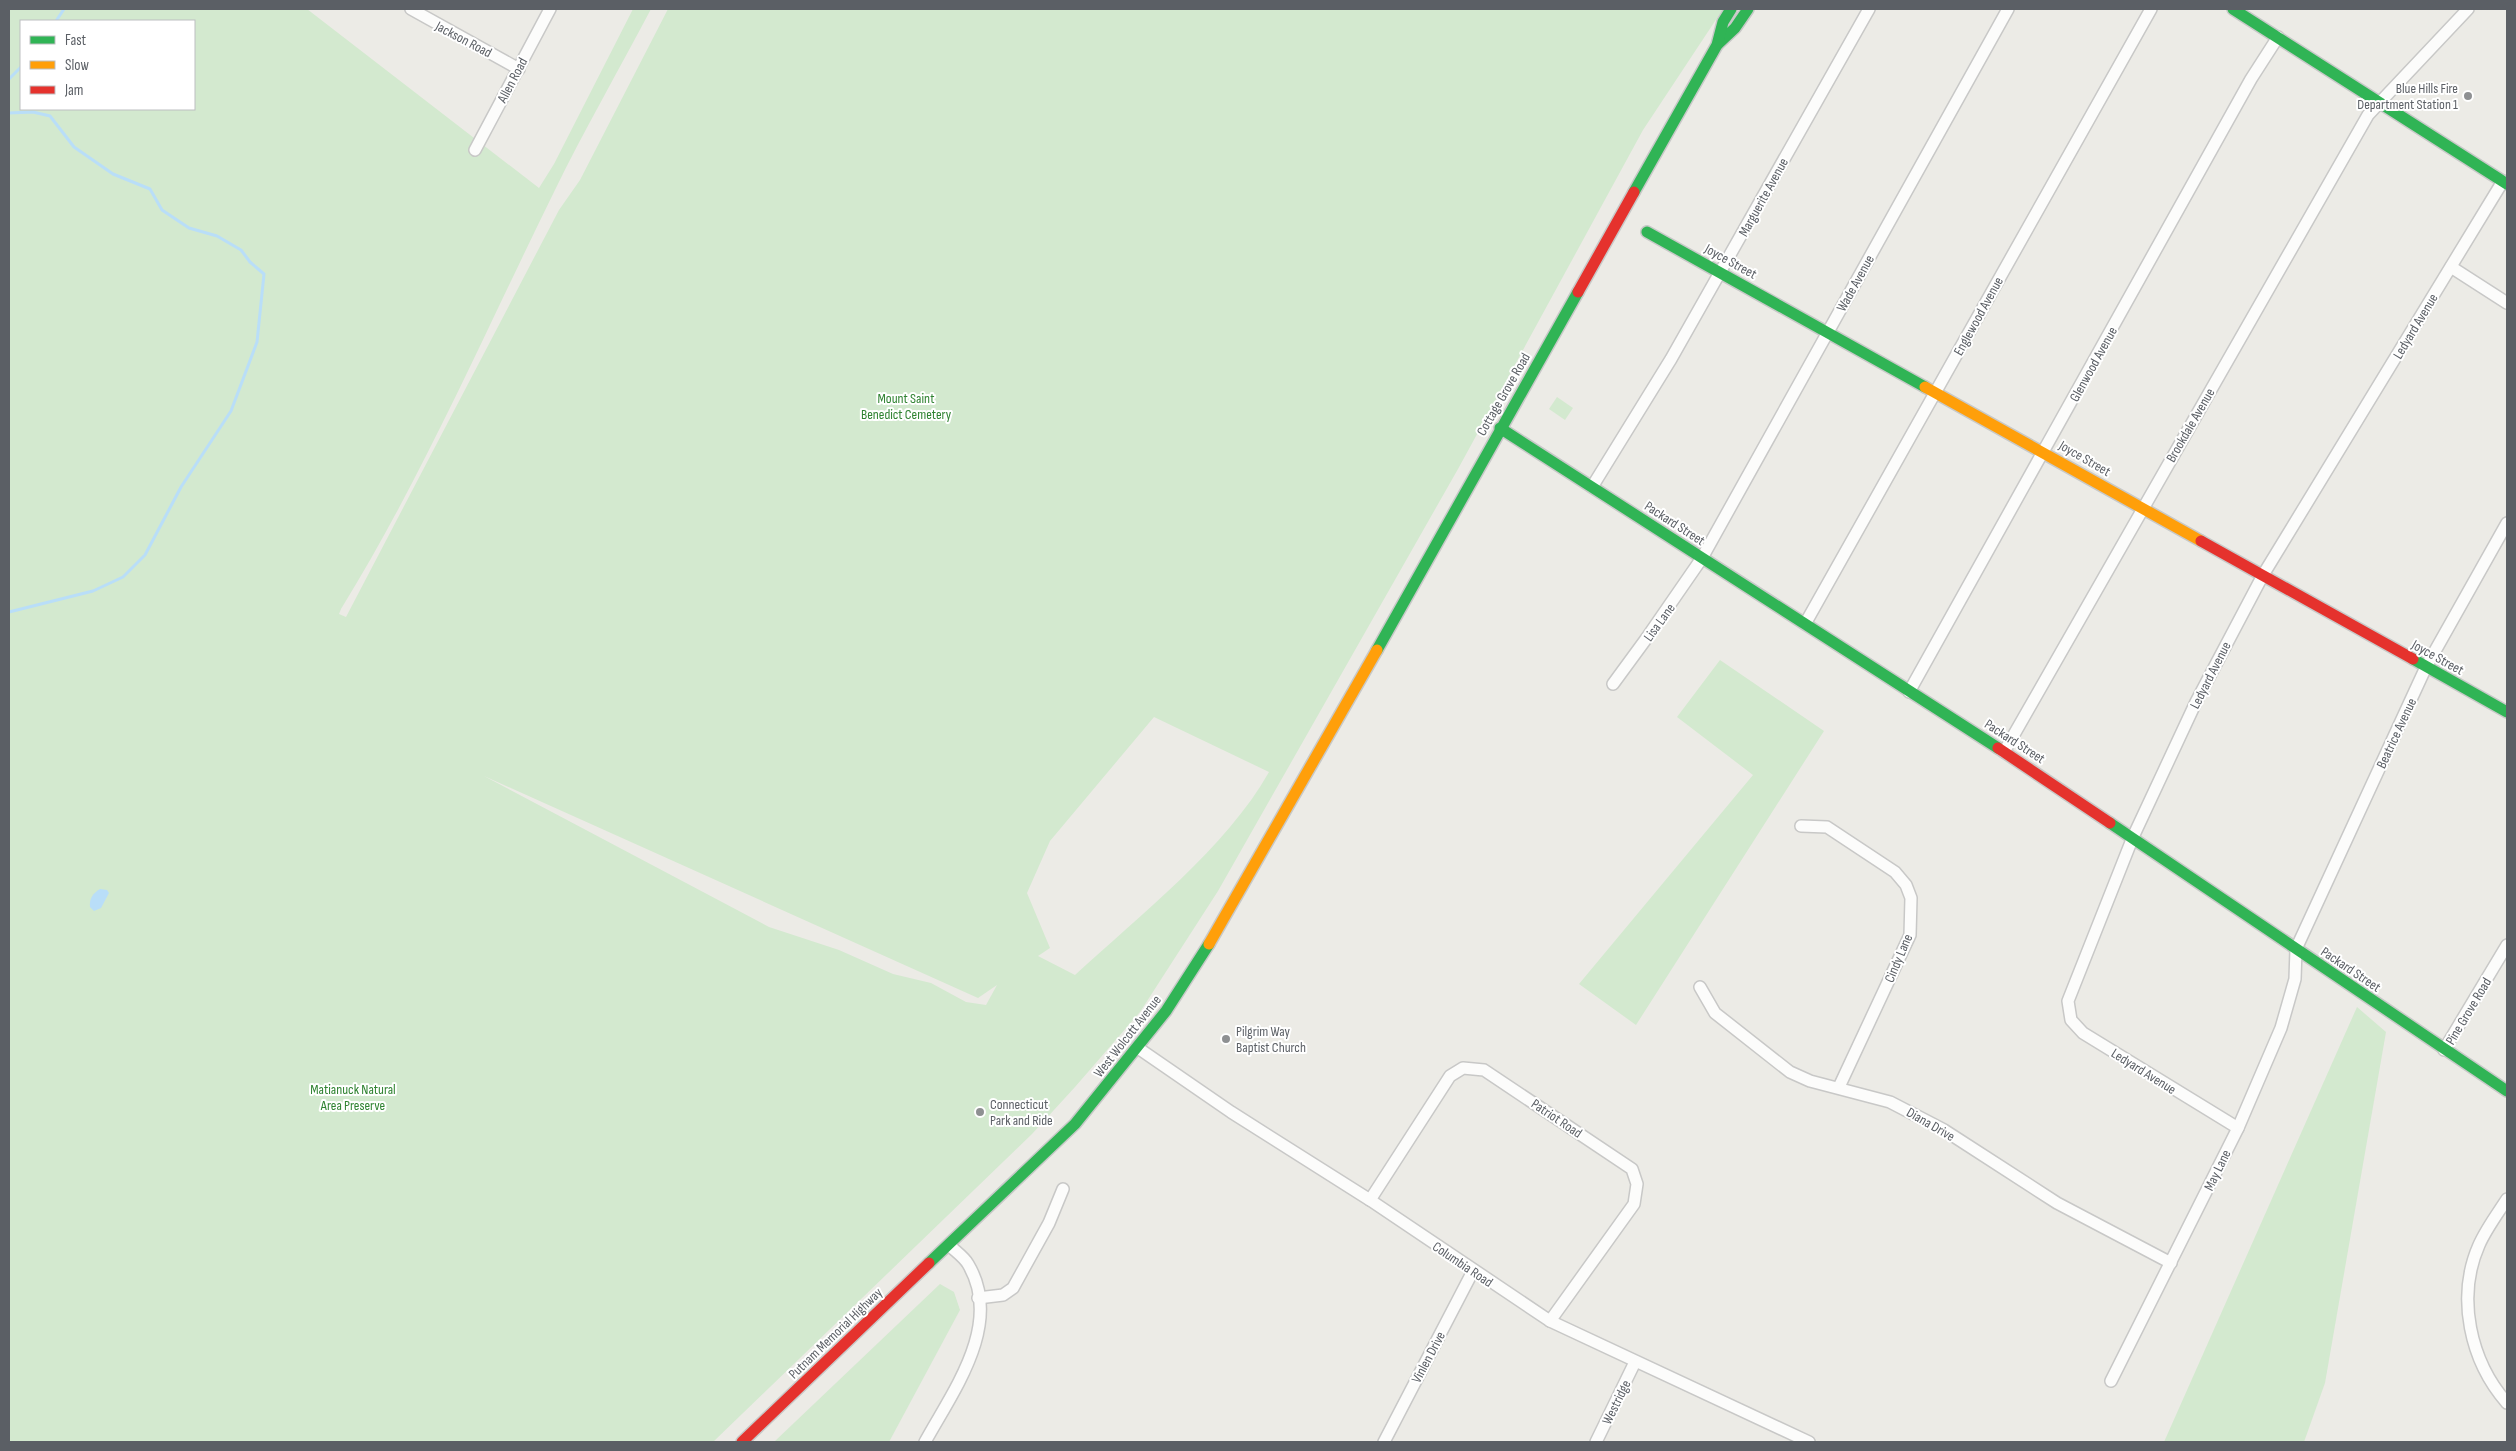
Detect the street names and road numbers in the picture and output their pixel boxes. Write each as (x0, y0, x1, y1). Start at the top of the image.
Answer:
street label: Jackson Road (432, 17, 495, 61)
street label: Allen Road (493, 55, 531, 107)
street label: Marguerite Avenue (1735, 155, 1792, 240)
street label: Joyce Street (1701, 240, 1760, 283)
street label: Wade Avenue (1833, 252, 1878, 315)
street label: Englewood Avenue (1950, 274, 2007, 359)
street label: Ledyard Avenue (2389, 291, 2442, 362)
street label: Glenwood Avenue (2066, 324, 2121, 405)
street label: Cottage Grove Road (1473, 350, 1534, 439)
street label: Brookdale Avenue (2162, 385, 2218, 465)
street label: Joyce Street (2055, 436, 2114, 480)
street label: Packard Street (1641, 498, 1708, 549)
street label: Lisa Lane (1640, 600, 1679, 645)
street label: Joyce Street (2408, 636, 2467, 679)
street label: Ledyard Avenue (2186, 639, 2235, 712)
street label: Beatrice Avenue (2373, 695, 2420, 771)
street label: Packard Street (1981, 716, 2048, 767)
street label: Cindy Lane (1881, 931, 1916, 985)
street label: Packard Street (2317, 943, 2384, 996)
street label: Pine Grove Road (2442, 974, 2495, 1048)
street label: West Wolcott Avenue (1090, 992, 1165, 1081)
street label: Ledyard Avenue (2108, 1045, 2179, 1098)
street label: Patriot Road (1528, 1095, 1585, 1142)
street label: Diana Drive (1904, 1104, 1958, 1145)
street label: May Lane (2200, 1147, 2235, 1193)
street label: Columbia Road (1429, 1238, 1496, 1291)
street label: Putnam Memorial Highway (785, 1284, 886, 1382)
street label: Vinlen Drive (1408, 1329, 1449, 1386)
street label: Westridge (1598, 1377, 1634, 1427)

